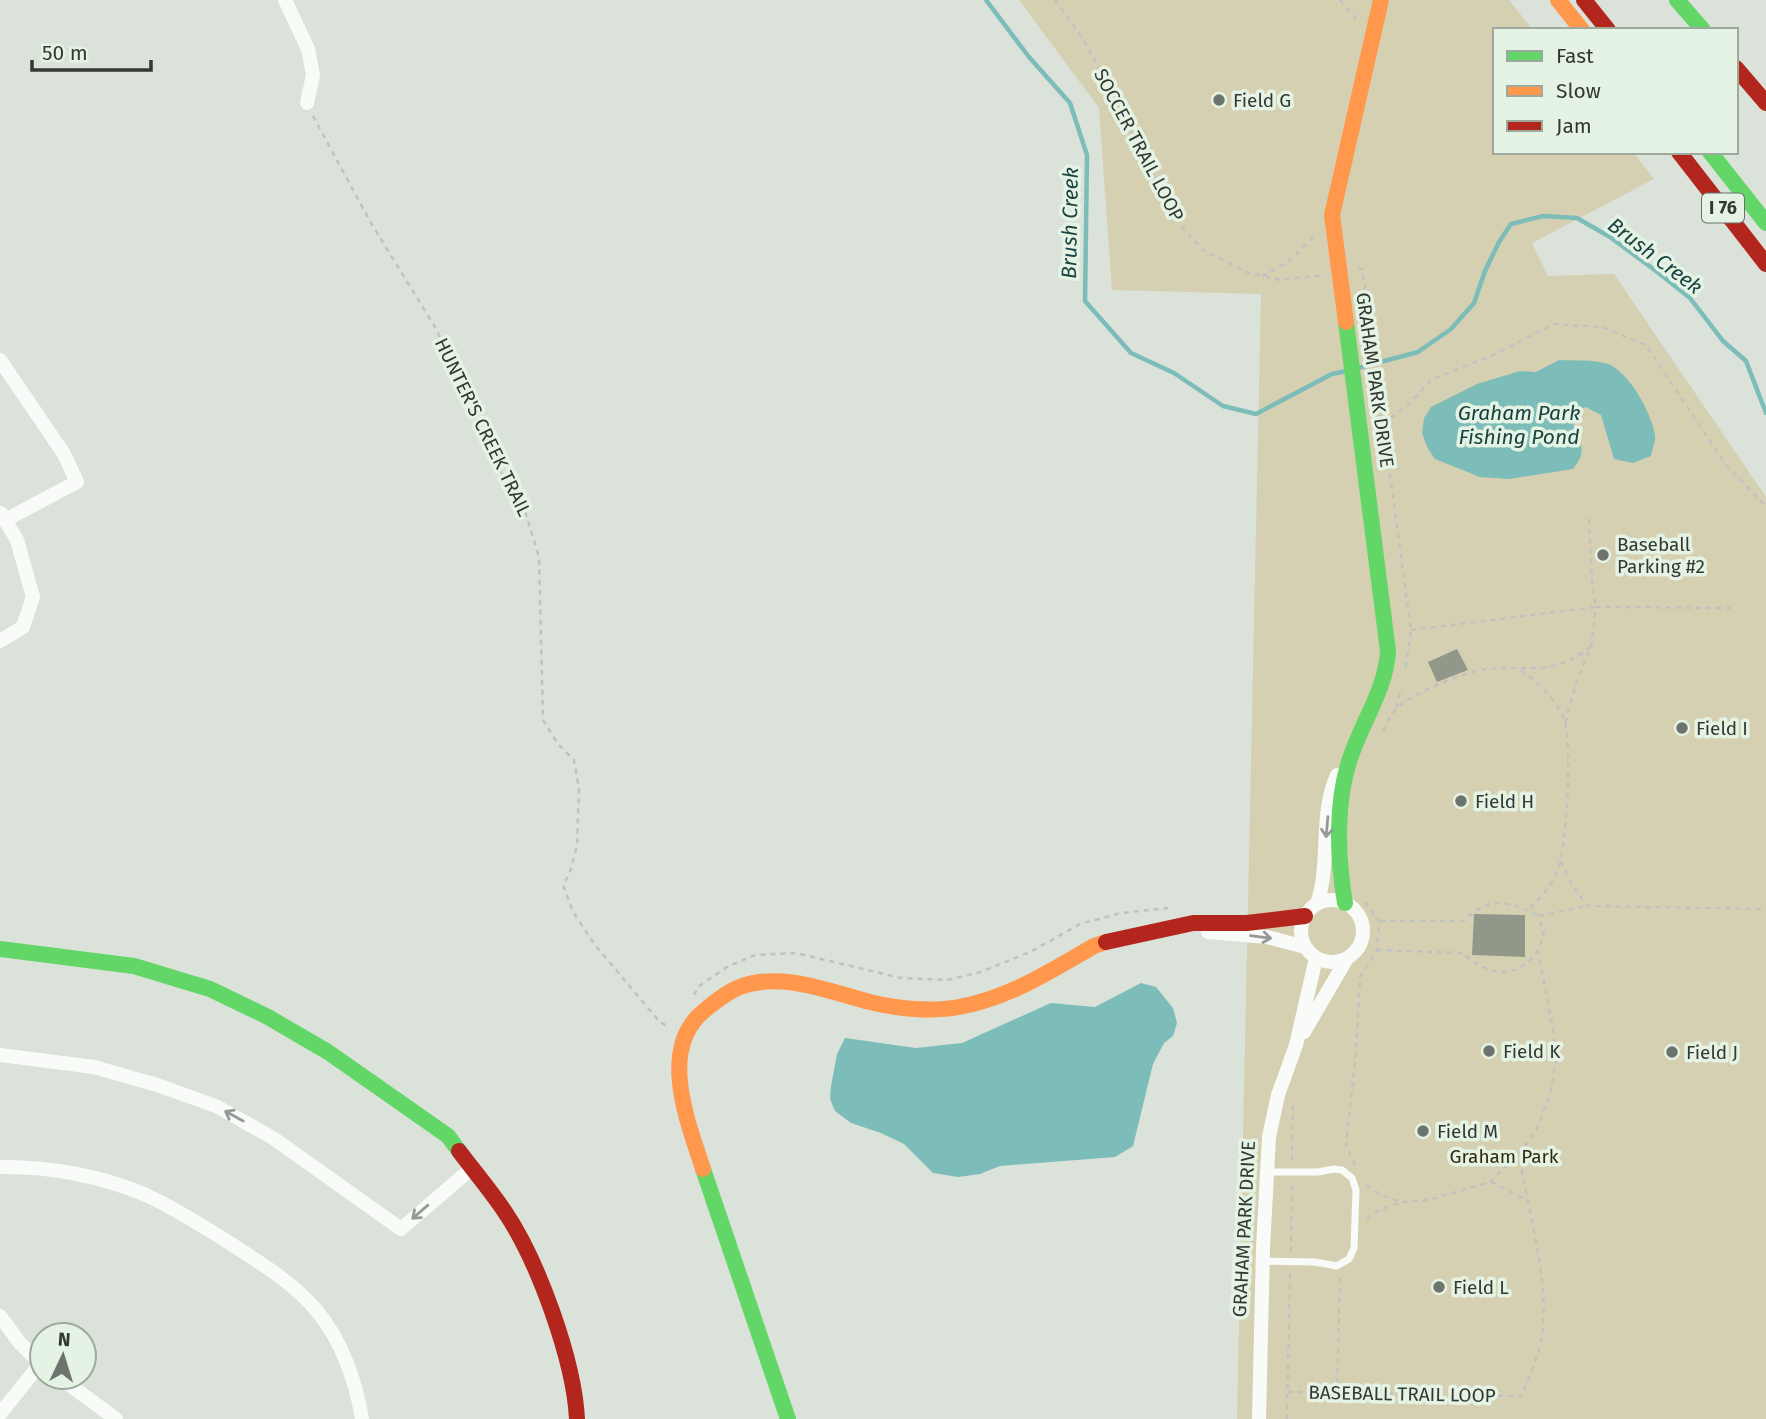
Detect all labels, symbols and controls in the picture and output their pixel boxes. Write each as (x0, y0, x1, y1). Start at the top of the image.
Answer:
scale bar (32, 28, 150, 72)
legend (1493, 28, 1738, 154)
text: 50 m (42, 40, 88, 66)
text: Fast (1556, 43, 1594, 69)
street label: SOCCER TRAIL LOOP (1089, 65, 1189, 225)
text: Slow (1556, 78, 1601, 104)
place label: Field G (1233, 89, 1291, 112)
marker: Field G (1211, 92, 1227, 108)
text: Jam (1556, 113, 1592, 139)
water label: Brush Creek (1056, 167, 1084, 279)
road number: I 76 (1702, 194, 1744, 223)
water label: Brush Creek (1603, 212, 1707, 300)
street label: GRAHAM PARK DRIVE (1351, 291, 1399, 469)
street label: HUNTER'S CREEK TRAIL (430, 334, 536, 520)
water label: Graham Park Fishing Pond (1458, 400, 1580, 450)
place label: Baseball Parking #2 (1617, 533, 1705, 578)
marker: Baseball Parking #2 (1595, 547, 1611, 563)
place label: Field I (1696, 717, 1748, 740)
marker: Field I (1674, 720, 1690, 736)
place label: Field H (1475, 790, 1534, 813)
marker: Field H (1453, 793, 1469, 809)
one-way arrow (1320, 815, 1333, 837)
one-way arrow (1249, 931, 1272, 944)
place label: Field K (1503, 1040, 1561, 1063)
place label: Field J (1686, 1041, 1738, 1064)
marker: Field K (1481, 1043, 1497, 1059)
marker: Field J (1664, 1044, 1680, 1060)
one-way arrow (225, 1109, 245, 1123)
place label: Field M (1437, 1120, 1498, 1143)
marker: Field M (1415, 1123, 1431, 1139)
street label: GRAHAM PARK DRIVE (1228, 1140, 1260, 1318)
park label: Graham Park (1449, 1145, 1559, 1168)
one-way arrow (411, 1204, 429, 1220)
place label: Field L (1453, 1276, 1509, 1299)
marker: Field L (1431, 1279, 1447, 1295)
north arrow (28, 1321, 98, 1391)
text: N (57, 1328, 71, 1351)
street label: BASEBALL TRAIL LOOP (1308, 1381, 1496, 1407)

